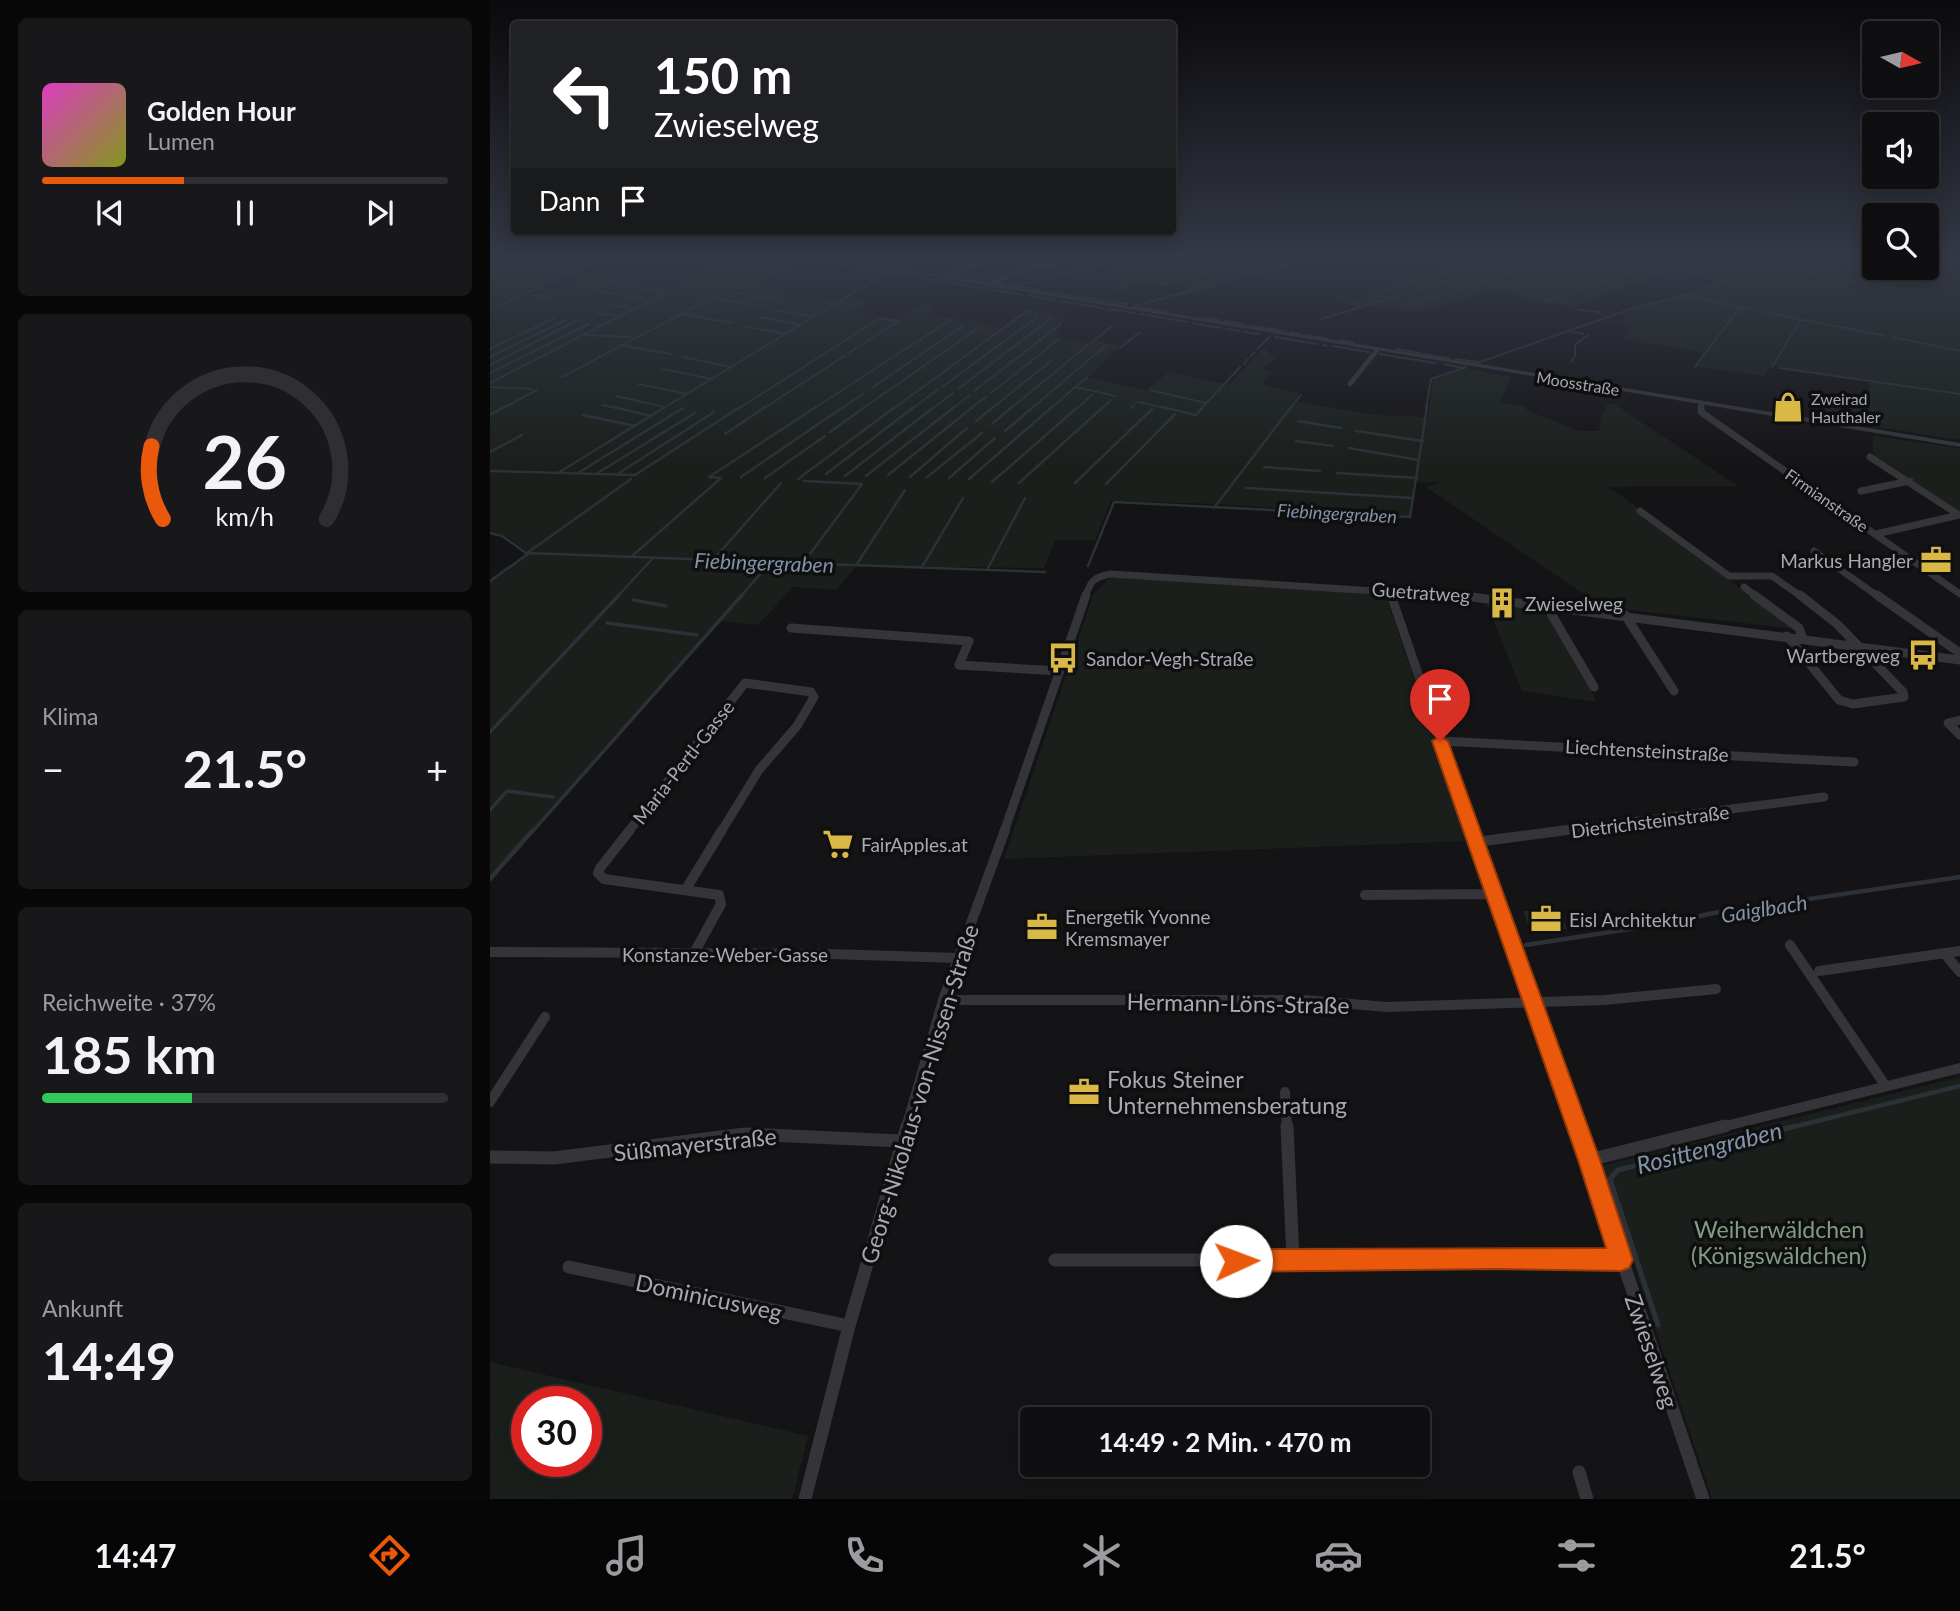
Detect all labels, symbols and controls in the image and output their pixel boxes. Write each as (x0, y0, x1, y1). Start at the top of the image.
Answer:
north arrow (1862, 21, 1939, 98)
map controls (1862, 21, 1939, 280)
text: 150 m (654, 46, 792, 104)
icon: left (539, 49, 630, 140)
text: Golden Hour (147, 95, 296, 127)
text: Zwieselweg (654, 105, 819, 144)
button: sound (1862, 112, 1939, 189)
text: Lumen (147, 127, 215, 155)
icon: arrive (614, 182, 652, 220)
text: Dann (539, 185, 600, 217)
icon: previous (91, 194, 129, 232)
icon: pause (226, 194, 264, 232)
icon: next (361, 194, 399, 232)
button: search (1862, 203, 1939, 280)
street label: Moosstraße (1535, 367, 1621, 399)
place label: Zweirad Hauthaler (1811, 389, 1881, 426)
shop icon: Zweirad Hauthaler (1771, 390, 1805, 424)
text: 26 (203, 418, 287, 506)
street label: Firmianstraße (1782, 465, 1872, 535)
water label: Fiebingergraben (1277, 499, 1397, 527)
text: km/h (216, 501, 274, 531)
office icon: Markus Hangler (1919, 543, 1953, 577)
water label: Fiebingergraben (694, 547, 834, 577)
place label: Markus Hangler (1780, 549, 1913, 572)
street label: Guetratweg (1371, 577, 1471, 607)
building icon: Zwieselweg (1485, 586, 1519, 620)
place label: Zwieselweg (1525, 592, 1623, 615)
bus stop icon: Wartbergweg (1906, 638, 1940, 672)
bus stop icon: Sandor-Vegh-Straße (1046, 641, 1080, 675)
place label: Wartbergweg (1786, 644, 1900, 667)
place label: Sandor-Vegh-Straße (1086, 647, 1254, 670)
pin (1410, 669, 1470, 741)
icon: arrive (1421, 680, 1459, 718)
street label: Maria-Pertl-Gasse (628, 696, 738, 828)
text: Klima (42, 702, 99, 730)
street label: Liechtensteinstraße (1565, 734, 1729, 766)
text: 21.5° (183, 737, 307, 799)
text: − (42, 746, 64, 792)
text: + (426, 746, 448, 792)
street label: Dietrichsteinstraße (1570, 800, 1730, 842)
supermarket icon: FairApples.at (821, 827, 855, 861)
place label: FairApples.at (861, 833, 968, 856)
water label: Gaiglbach (1719, 889, 1809, 927)
office icon: Eisl Architektur (1529, 902, 1563, 936)
place label: Energetik Yvonne Kremsmayer (1065, 905, 1211, 950)
place label: Eisl Architektur (1569, 908, 1696, 931)
office icon: Energetik Yvonne Kremsmayer (1025, 910, 1059, 944)
street label: Georg-Nikolaus-von-Nissen-Straße (854, 921, 984, 1267)
street label: Konstanze-Weber-Gasse (622, 943, 828, 966)
street label: Hermann-Löns-Straße (1126, 987, 1350, 1019)
text: Reichweite · 37% (42, 988, 216, 1016)
text: 185 km (42, 1023, 216, 1085)
place label: Fokus Steiner Unternehmensberatung (1107, 1065, 1347, 1119)
office icon: Fokus Steiner Unternehmensberatung (1067, 1075, 1101, 1109)
water label: Rosittengraben (1633, 1115, 1785, 1179)
street label: Süßmayerstraße (612, 1122, 778, 1166)
park label: Weiherwäldchen (Königswäldchen) (1691, 1215, 1867, 1269)
position arrow (1199, 1224, 1273, 1298)
street label: Dominicusweg (633, 1268, 785, 1326)
street label: Zwieselweg (1619, 1290, 1685, 1412)
text: Ankunft (42, 1294, 123, 1322)
text: 14:49 (42, 1329, 176, 1391)
speed limit sign: 30 (511, 1386, 602, 1477)
text: 14:49 · 2 Min. · 470 m (1098, 1426, 1352, 1458)
icon: directions (365, 1531, 414, 1580)
icon: music (602, 1531, 651, 1580)
icon: phone (840, 1531, 889, 1580)
icon: climate (1077, 1531, 1126, 1580)
icon: car (1314, 1531, 1363, 1580)
icon: filters (1552, 1531, 1601, 1580)
text: 14:47 (94, 1536, 177, 1575)
text: 21.5° (1789, 1536, 1866, 1575)

